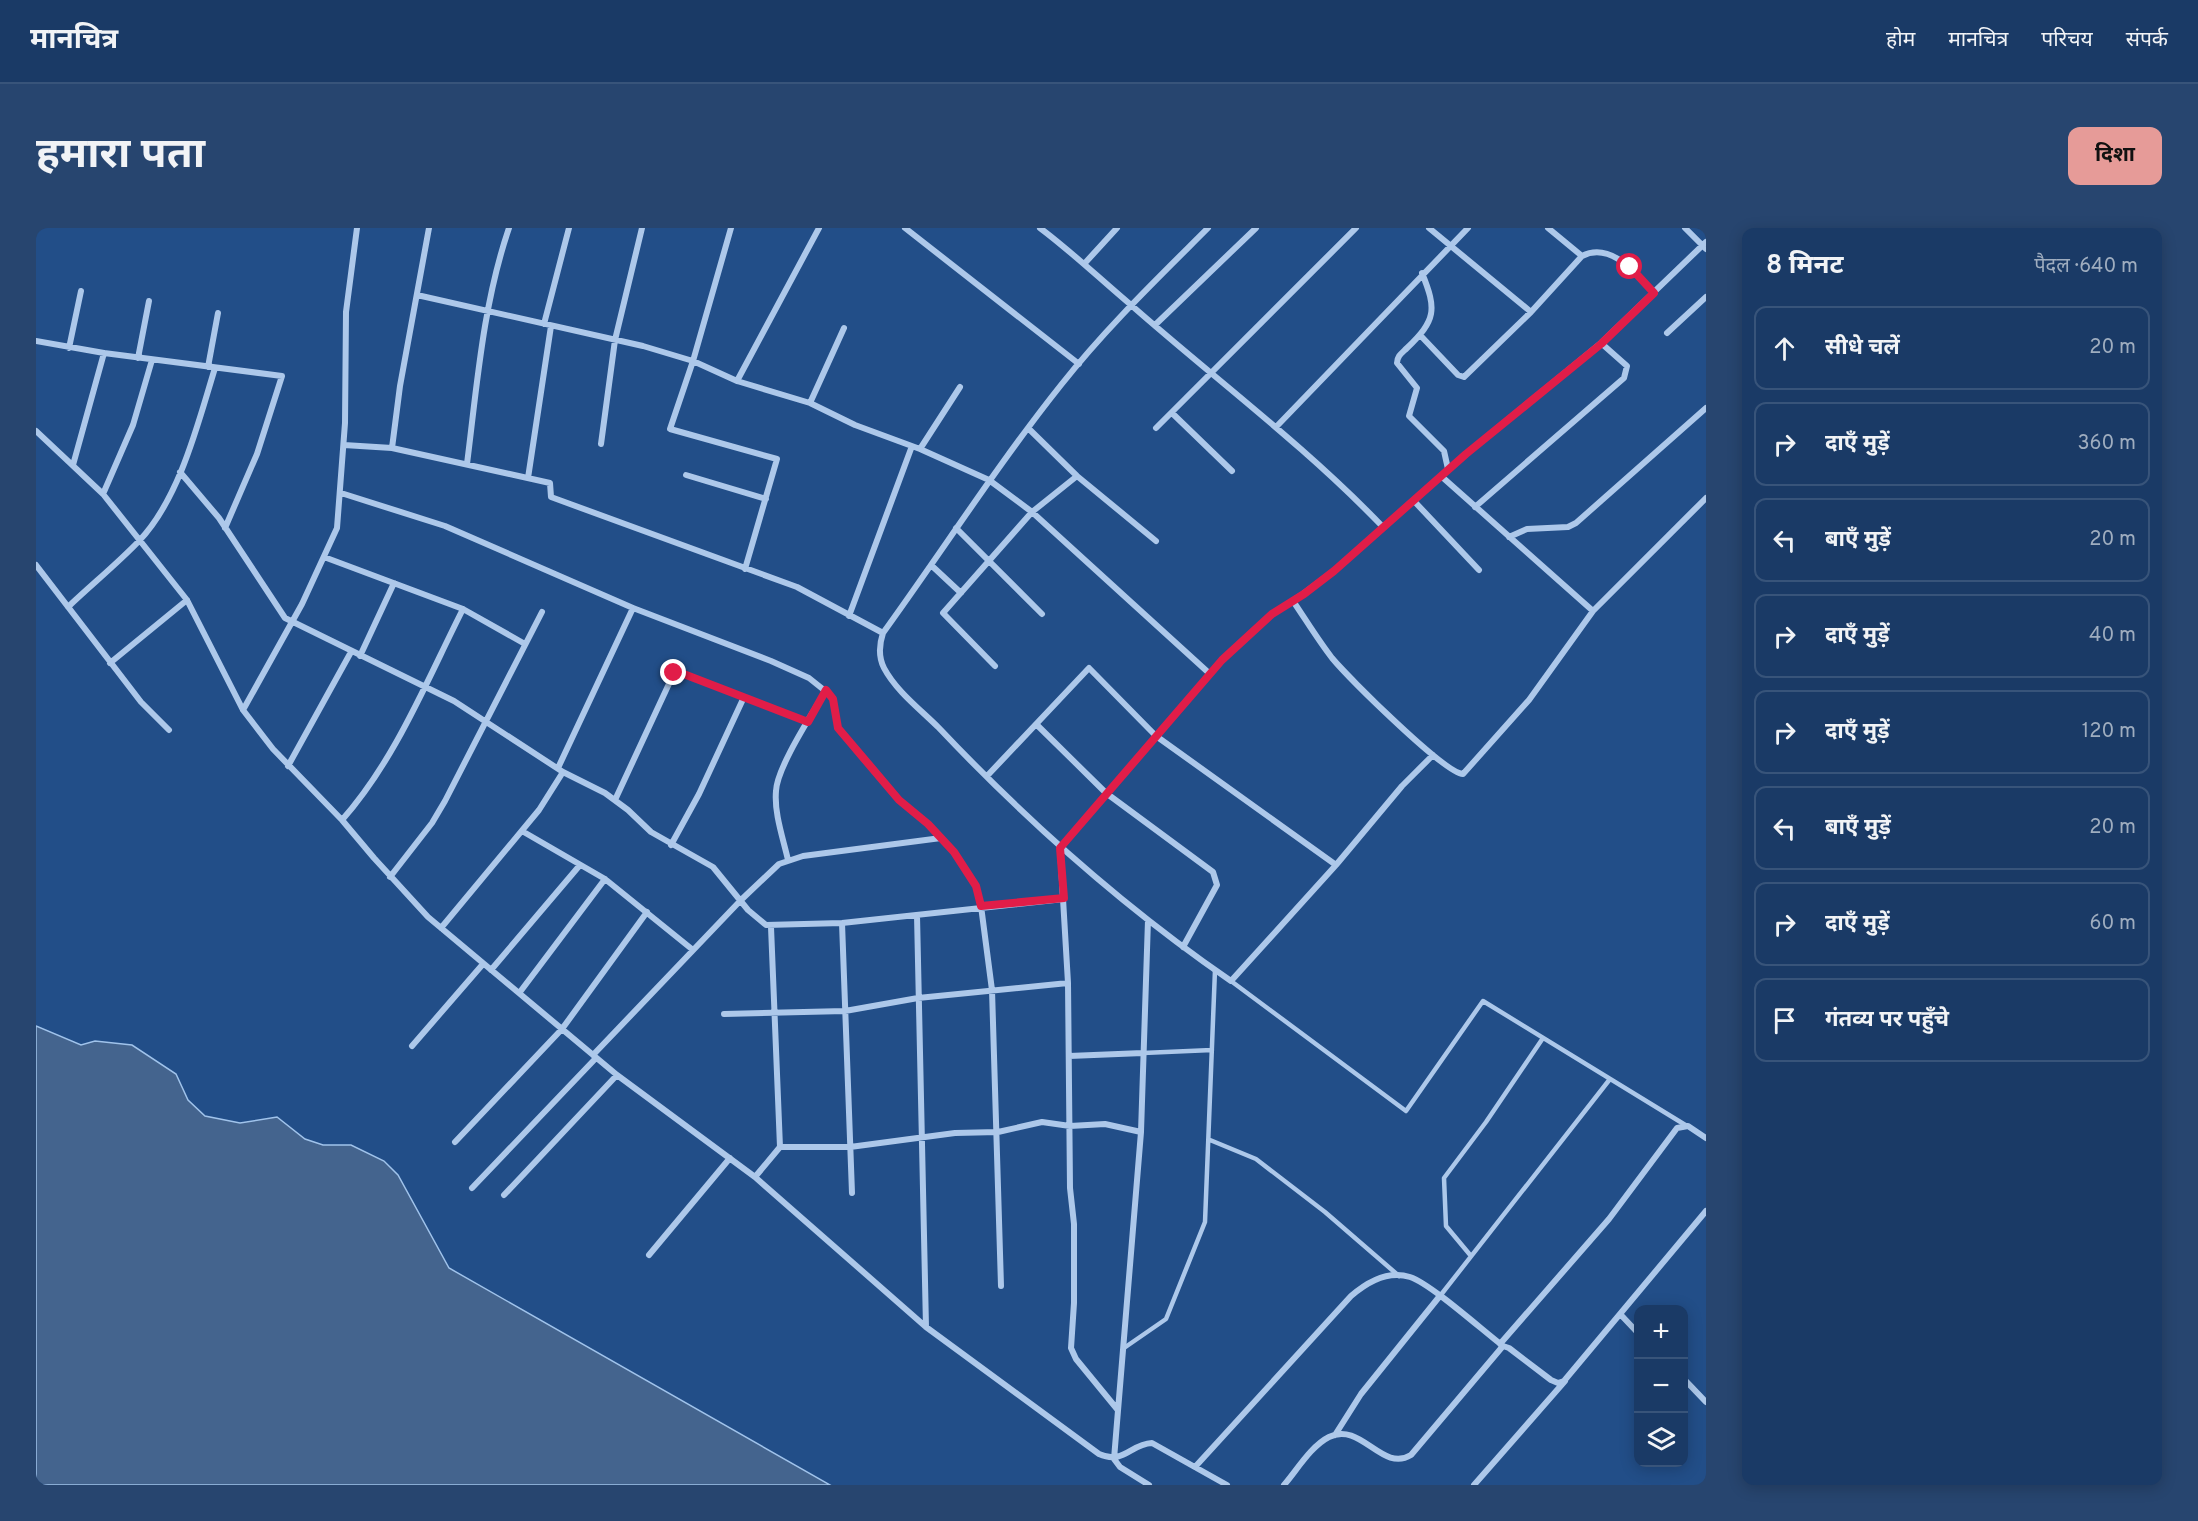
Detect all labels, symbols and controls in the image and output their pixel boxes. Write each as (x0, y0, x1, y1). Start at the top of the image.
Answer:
text: मानचित्र (30, 23, 118, 59)
text: होम (1886, 27, 1915, 54)
text: मानचित्र (1948, 27, 2008, 54)
text: परिचय (2041, 27, 2093, 54)
text: संपर्क (2126, 27, 2168, 54)
button: दिशा (2068, 127, 2162, 185)
text: हमारा पता (36, 130, 205, 183)
text: 8 मिनट (1766, 250, 1843, 283)
route start (1616, 253, 1642, 279)
text: पैदल · 640 m (2034, 254, 2138, 280)
icon: ahead (1768, 332, 1801, 365)
text: सीधे चलें (1825, 335, 1900, 362)
text: 20 m (2089, 335, 2136, 361)
icon: right (1768, 428, 1801, 461)
text: दाएँ मुड़ें (1825, 431, 1890, 458)
text: 360 m (2078, 431, 2136, 457)
icon: left (1768, 524, 1801, 557)
text: बाएँ मुड़ें (1825, 527, 1891, 554)
text: 20 m (2089, 527, 2136, 553)
icon: right (1768, 620, 1801, 653)
text: दाएँ मुड़ें (1825, 623, 1890, 650)
text: 40 m (2089, 623, 2136, 649)
route end (660, 659, 686, 685)
icon: right (1768, 716, 1801, 749)
text: दाएँ मुड़ें (1825, 719, 1890, 746)
text: 120 m (2082, 719, 2136, 745)
icon: left (1768, 812, 1801, 845)
text: बाएँ मुड़ें (1825, 815, 1891, 842)
text: 20 m (2089, 815, 2136, 841)
icon: right (1768, 908, 1801, 941)
text: दाएँ मुड़ें (1825, 911, 1890, 938)
text: 60 m (2090, 911, 2136, 937)
icon: arrive (1768, 1004, 1801, 1037)
text: गंतव्य पर पहुँचे (1825, 1007, 1949, 1034)
map controls (1634, 1305, 1688, 1467)
button: + (1634, 1305, 1688, 1359)
button: − (1634, 1359, 1688, 1413)
button: layers (1634, 1413, 1688, 1467)

